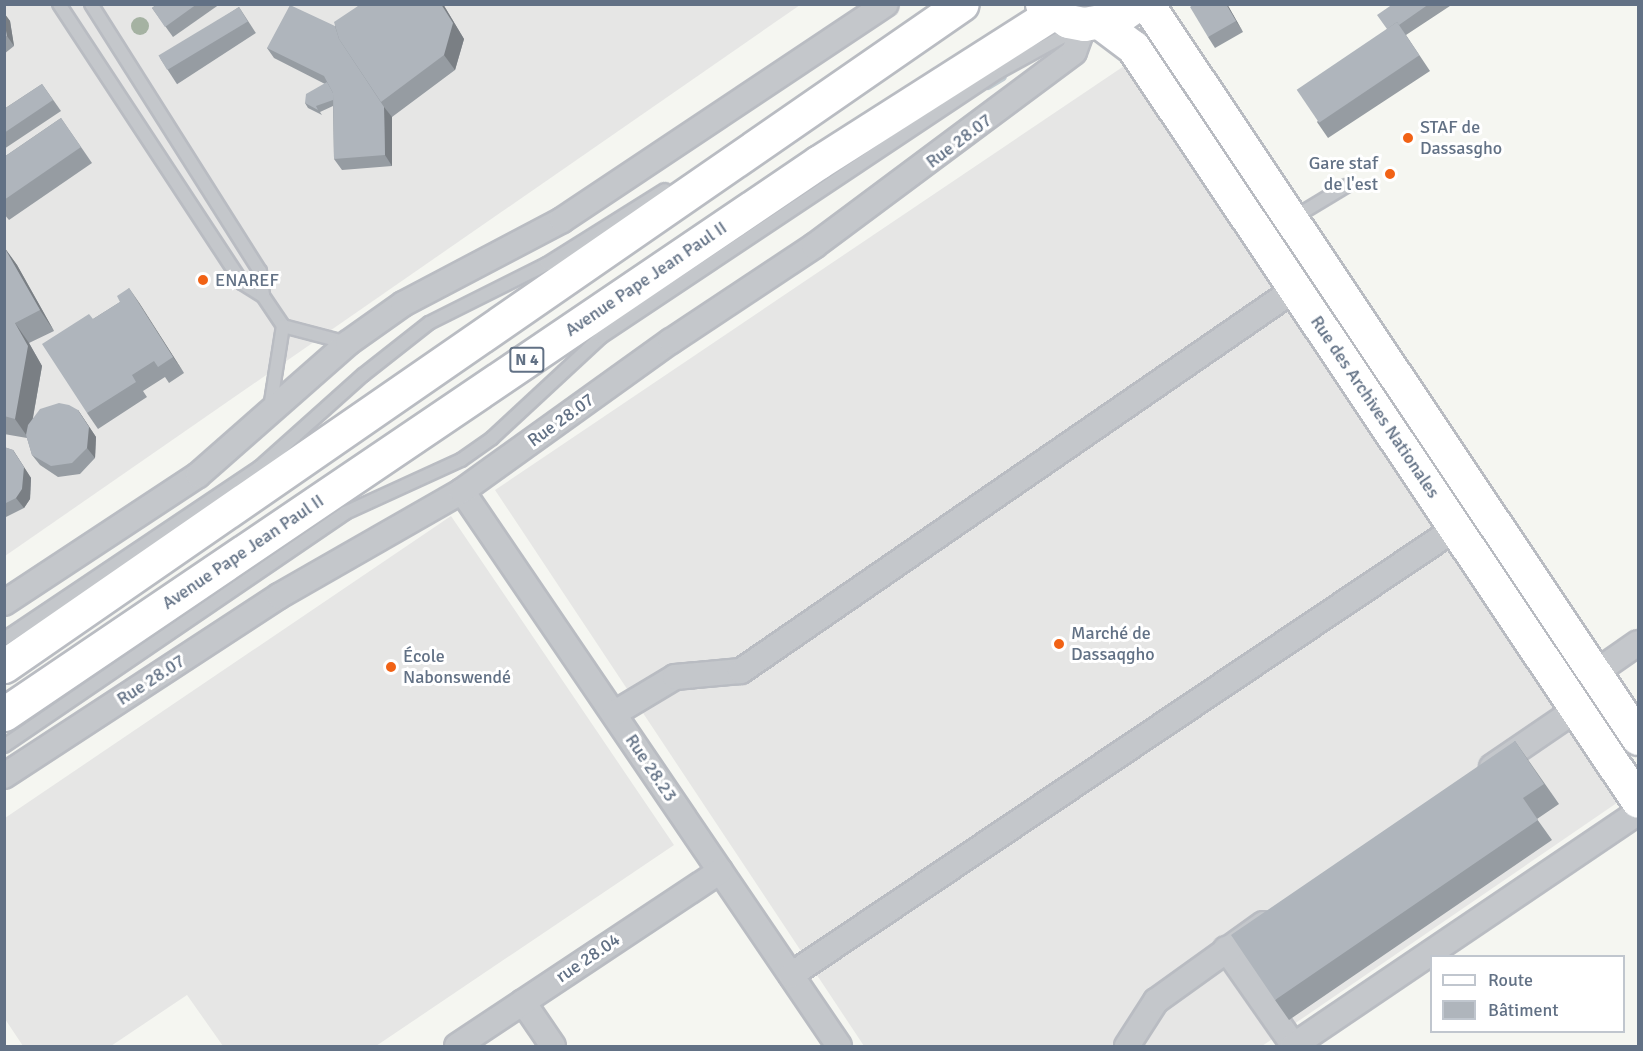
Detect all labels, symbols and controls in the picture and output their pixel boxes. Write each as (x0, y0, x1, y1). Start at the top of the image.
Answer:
street label: Rue 28.07 (922, 109, 996, 173)
place label: STAF de Dassasgho (1420, 117, 1502, 160)
marker: STAF de Dassasgho (1401, 131, 1415, 145)
place label: Gare staf de l'est (1309, 153, 1378, 195)
marker: Gare staf de l'est (1383, 167, 1397, 181)
street label: Avenue Pape Jean Paul II (561, 217, 731, 341)
place label: ENAREF (215, 269, 279, 291)
marker: ENAREF (196, 273, 210, 287)
street label: Rue des Archives Nationales (1306, 312, 1444, 502)
road number: N 4 (509, 347, 545, 373)
street label: Rue 28.07 (524, 389, 598, 451)
street label: Avenue Pape Jean Paul II (158, 490, 328, 614)
place label: Marché de Dassaqgho (1071, 623, 1155, 666)
marker: Marché de Dassaqgho (1052, 637, 1066, 651)
place label: École Nabonswendé (403, 646, 511, 688)
street label: Rue 28.07 (113, 650, 189, 710)
marker: École Nabonswendé (384, 660, 398, 674)
street label: Rue 28.23 (621, 730, 681, 806)
street label: rue 28.04 (552, 929, 624, 987)
legend (1430, 955, 1625, 1033)
text: Route (1488, 969, 1533, 991)
text: Bâtiment (1488, 999, 1559, 1021)

